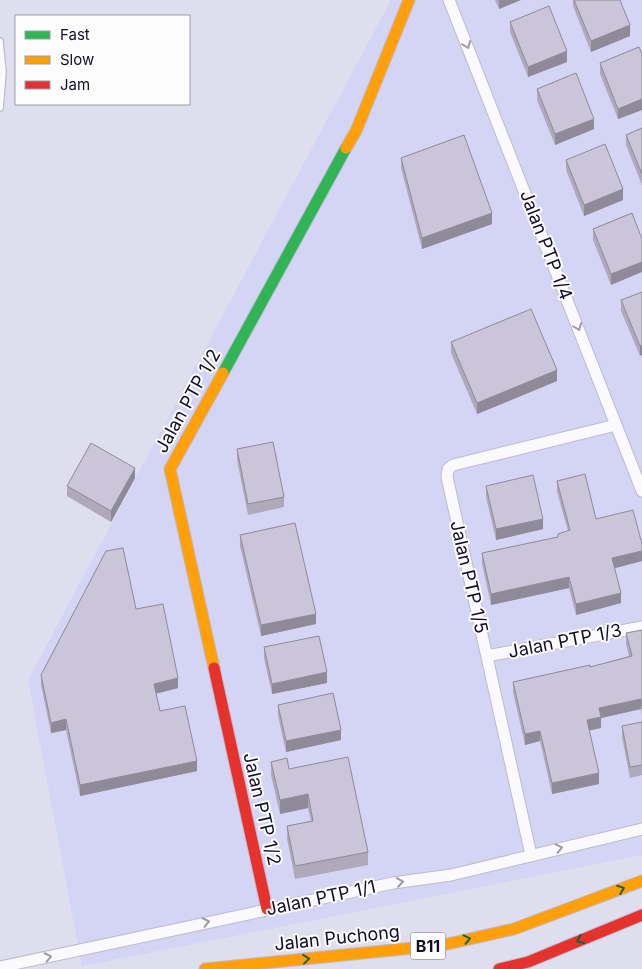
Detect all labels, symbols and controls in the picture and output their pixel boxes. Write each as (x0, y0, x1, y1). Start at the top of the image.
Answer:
legend (15, 15, 190, 105)
text: Fast (60, 25, 90, 44)
one-way arrow (461, 41, 471, 49)
text: Slow (60, 50, 94, 69)
text: Jam (60, 75, 90, 94)
street label: Jalan PTP 1/4 (516, 187, 577, 303)
one-way arrow (571, 322, 582, 331)
street label: Jalan PTP 1/2 (150, 345, 225, 456)
street label: Jalan PTP 1/5 (446, 519, 493, 635)
street label: Jalan PTP 1/3 (506, 619, 623, 662)
street label: Jalan PTP 1/2 (239, 750, 286, 867)
one-way arrow (554, 843, 563, 854)
street label: Jalan PTP 1/1 (264, 876, 378, 919)
one-way arrow (396, 877, 404, 888)
one-way arrow (616, 885, 625, 895)
one-way arrow (202, 917, 211, 928)
street label: Jalan Puchong (273, 920, 401, 955)
road number: B11 (410, 932, 446, 959)
one-way arrow (463, 934, 472, 945)
one-way arrow (577, 934, 585, 944)
one-way arrow (43, 952, 52, 962)
one-way arrow (302, 954, 310, 965)

